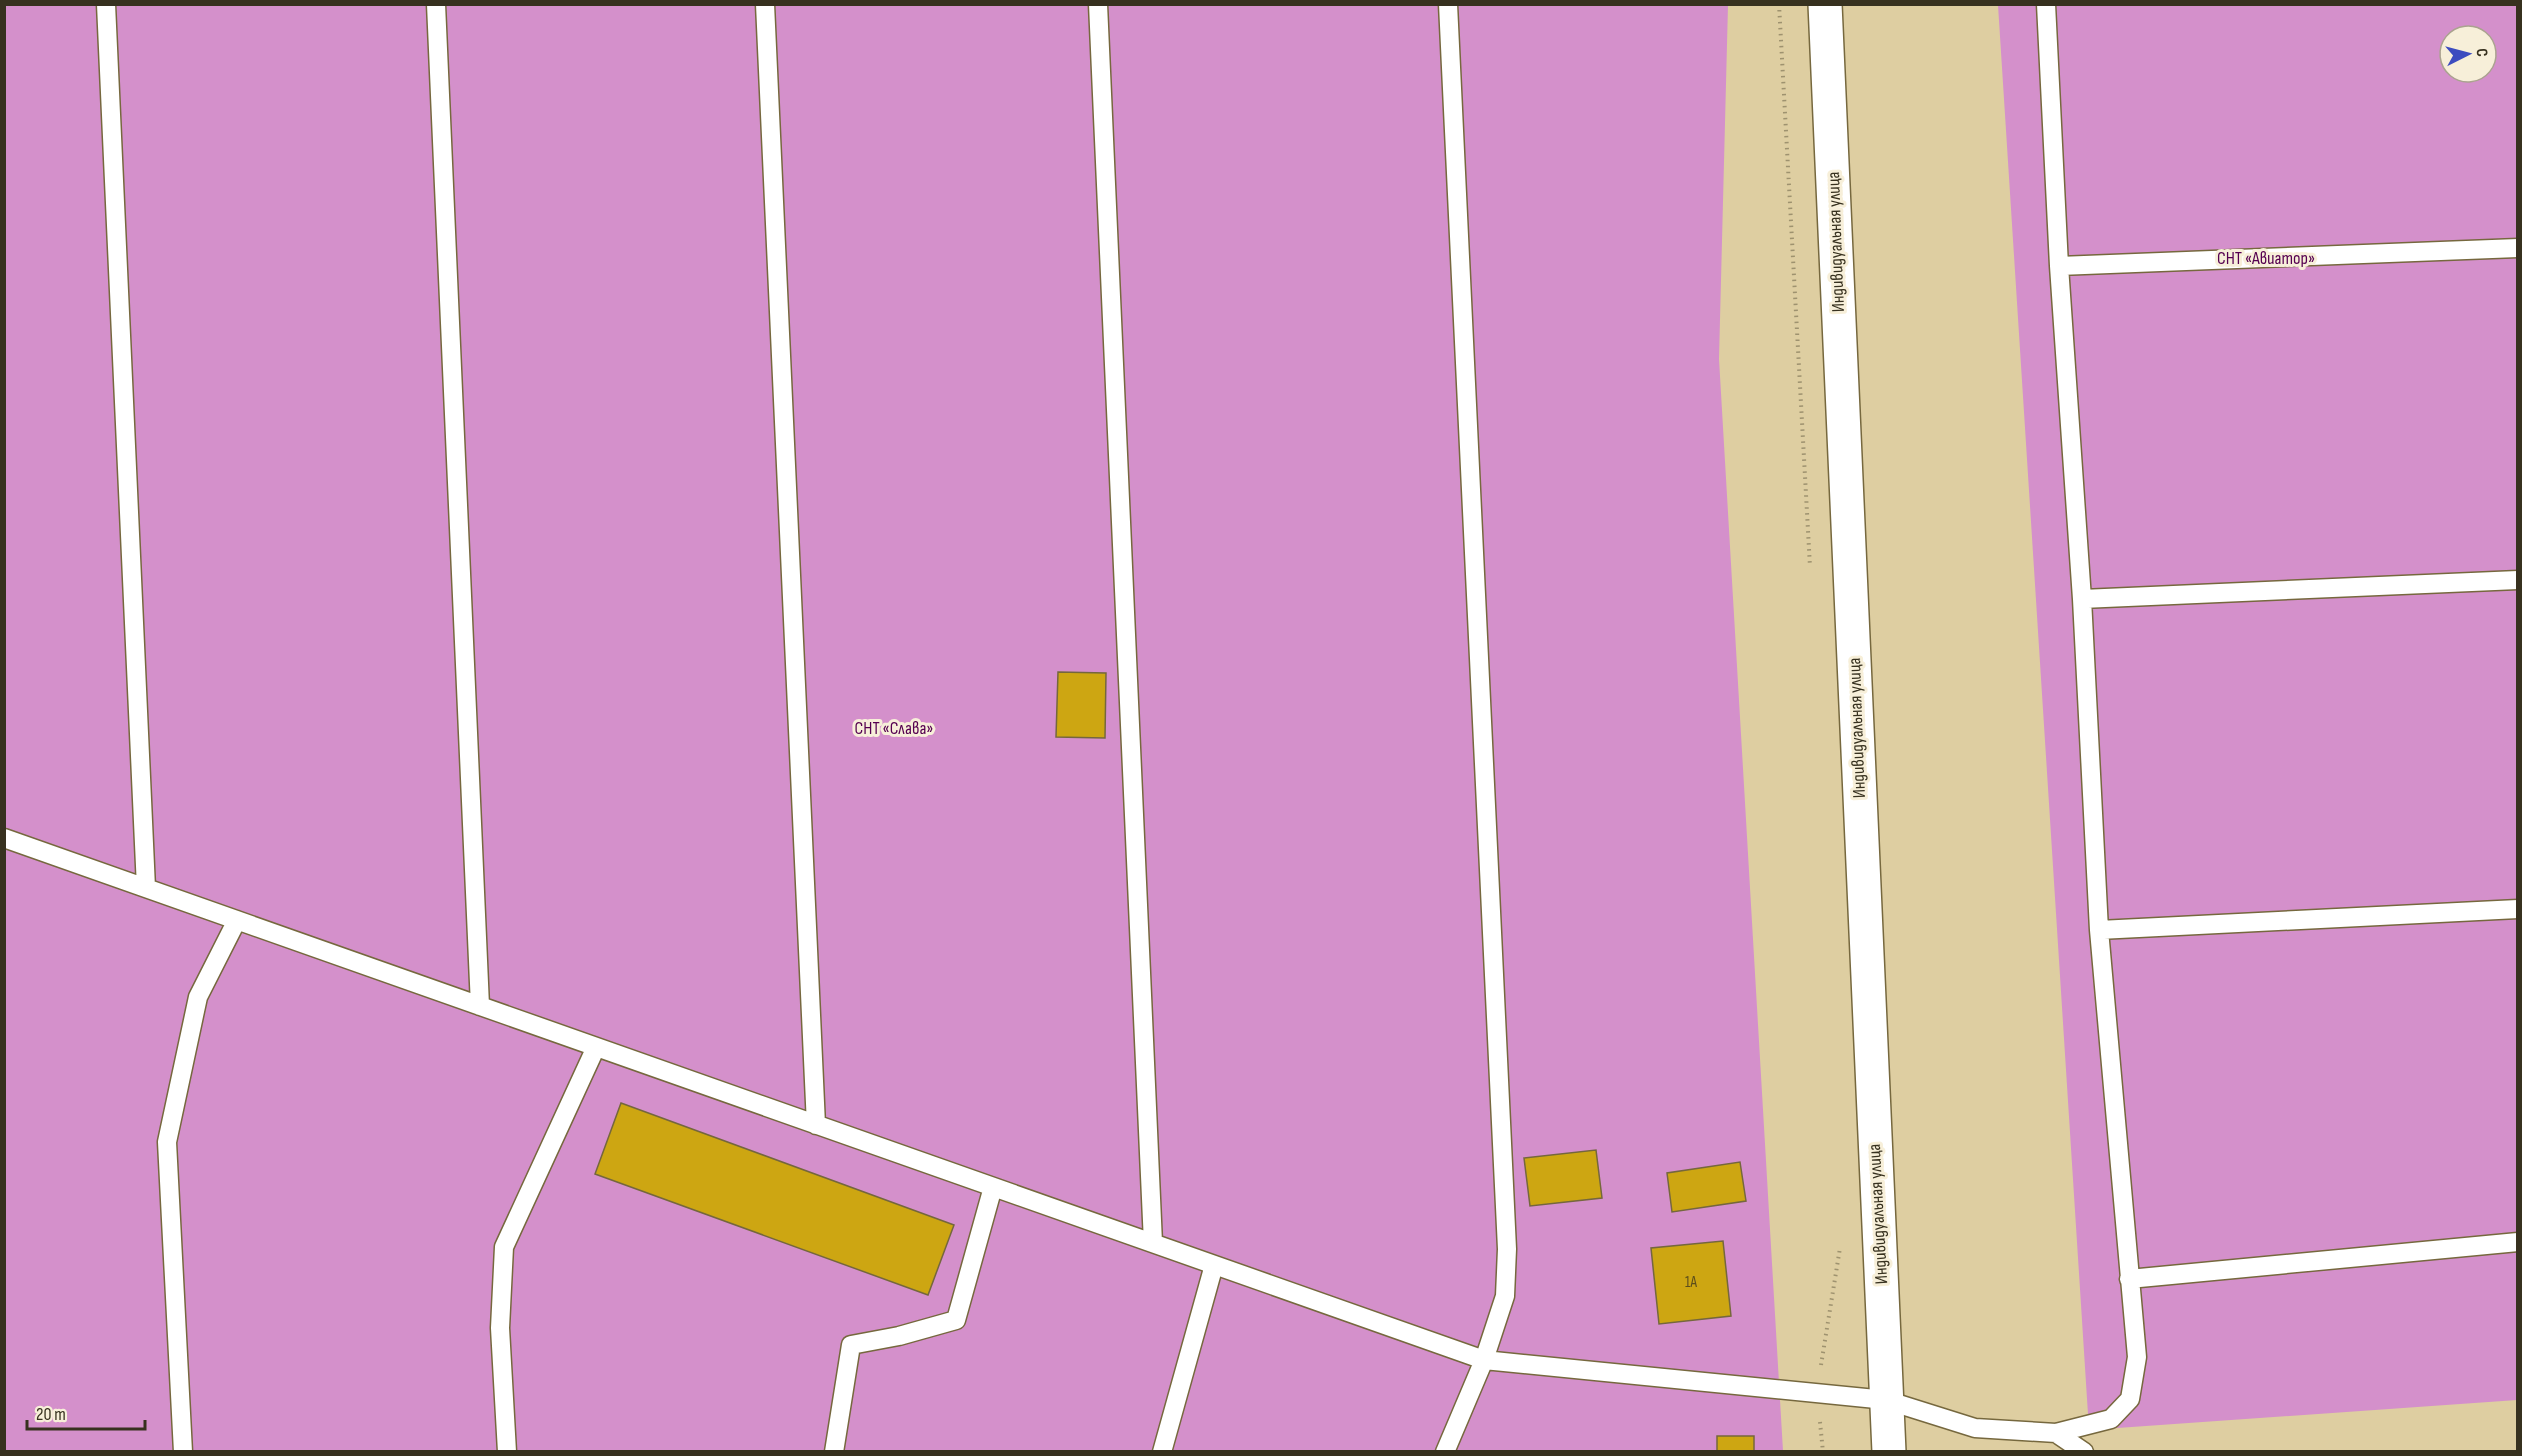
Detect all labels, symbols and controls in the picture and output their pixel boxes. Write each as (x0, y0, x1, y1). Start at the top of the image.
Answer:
north arrow (2438, 24, 2498, 84)
text: С (2472, 48, 2491, 58)
street label: Индивидуальная улица (1823, 171, 1849, 313)
park label: СНТ «Авиатор» (2217, 248, 2315, 269)
street label: Индивидуальная улица (1844, 657, 1870, 799)
park label: СНТ «Слава» (855, 718, 933, 739)
street label: Индивидуальная улица (1864, 1143, 1892, 1285)
house number: 1А (1685, 1273, 1698, 1292)
scale bar (27, 1393, 146, 1431)
text: 20 m (36, 1404, 66, 1425)

